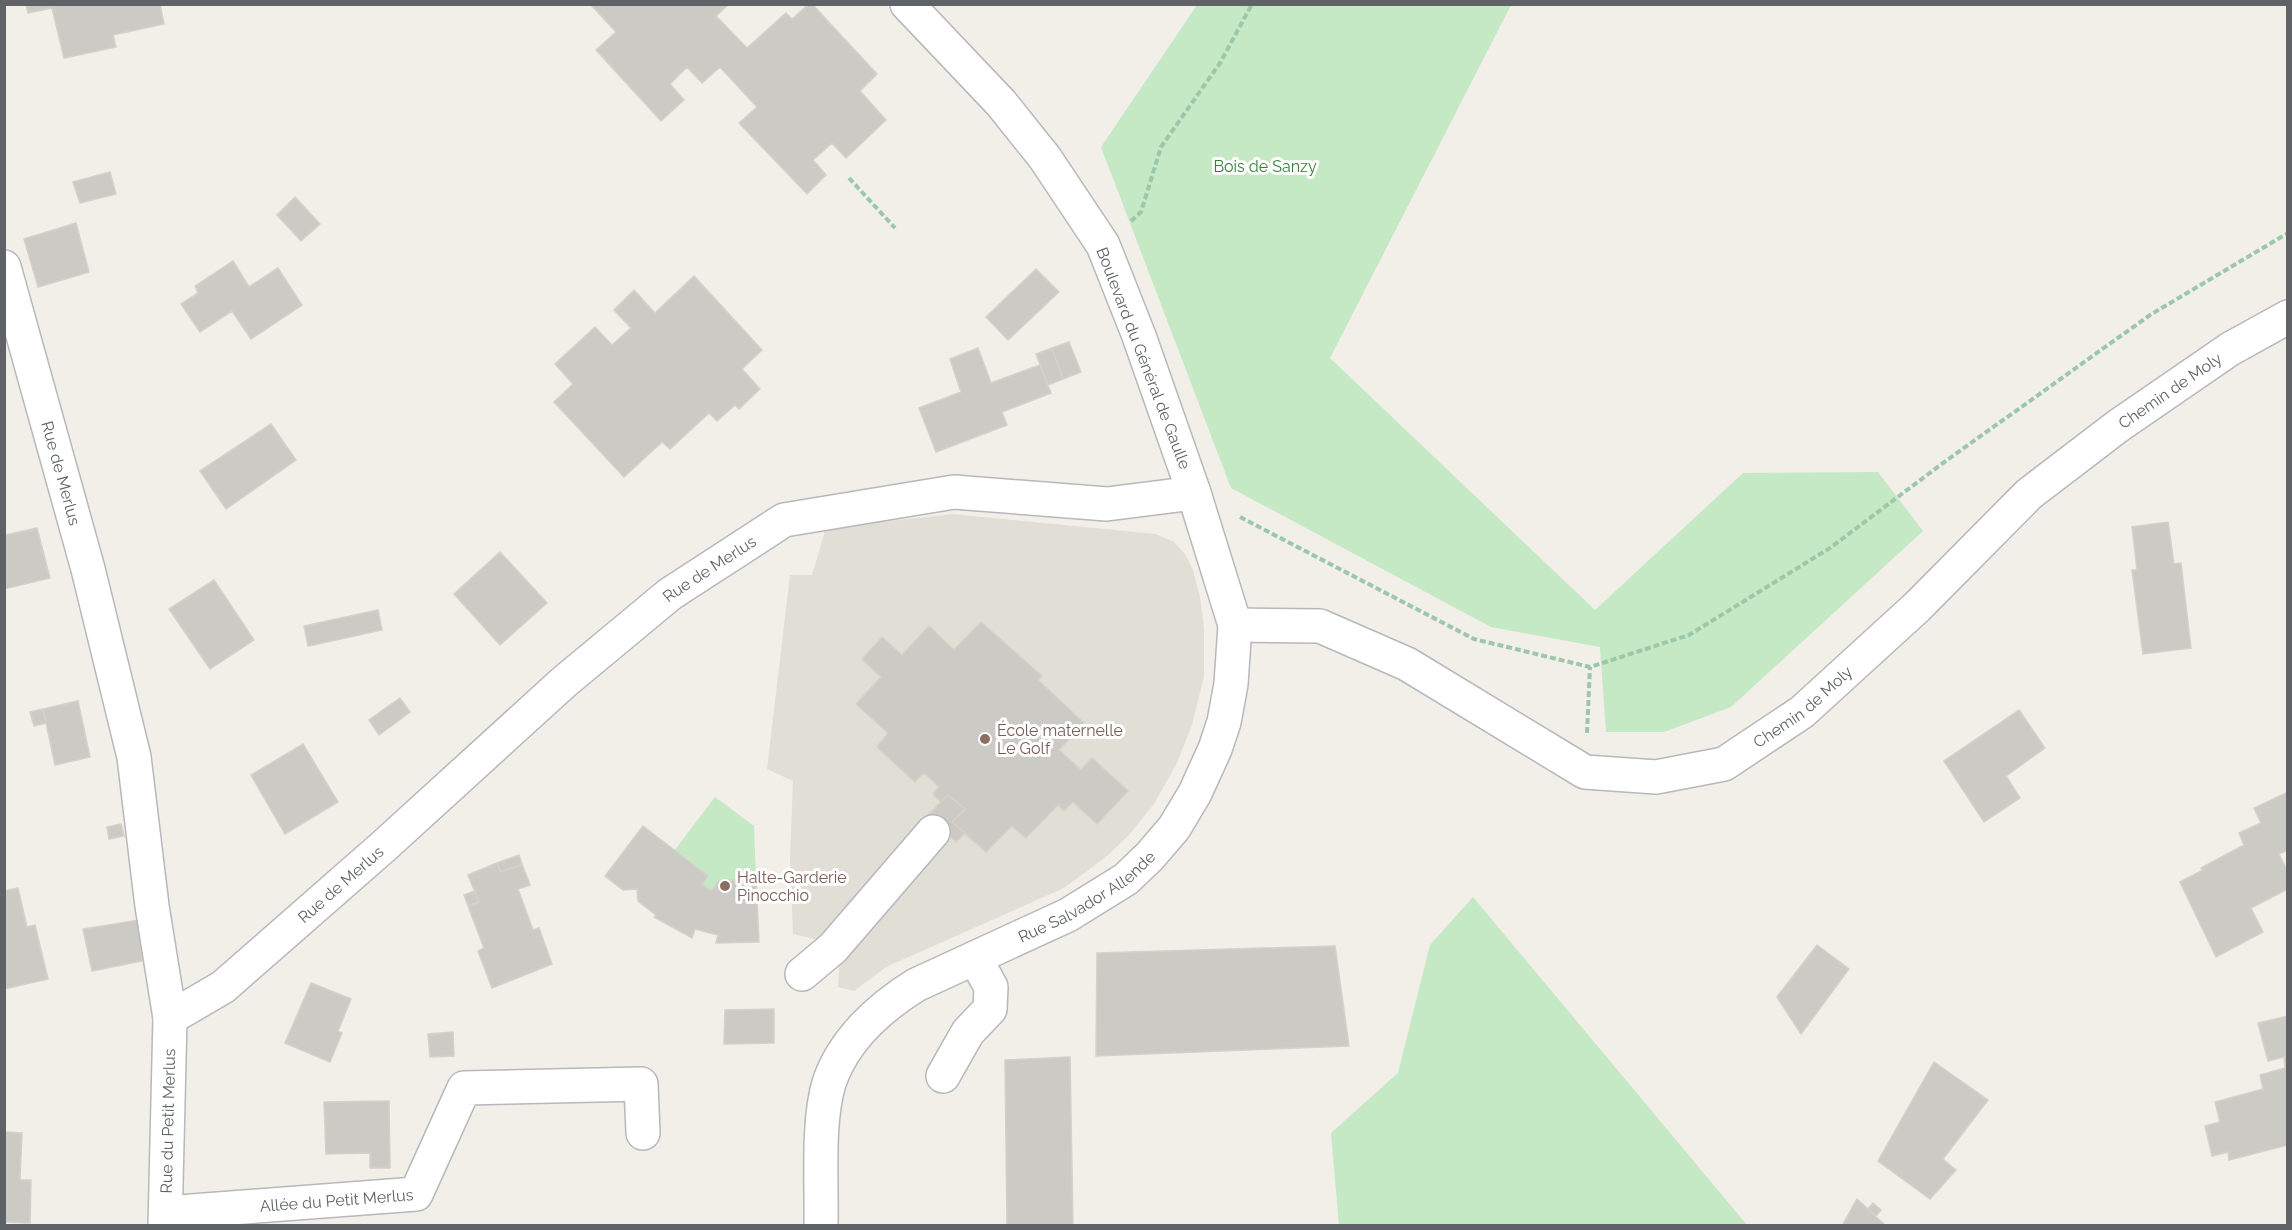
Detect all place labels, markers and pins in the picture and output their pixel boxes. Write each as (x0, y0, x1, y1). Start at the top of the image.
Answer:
place label: École maternelle Le Golf (997, 720, 1123, 758)
marker: École maternelle Le Golf (978, 732, 992, 746)
place label: Halte-Garderie Pinocchio (737, 868, 847, 905)
marker: Halte-Garderie Pinocchio (718, 879, 732, 893)

